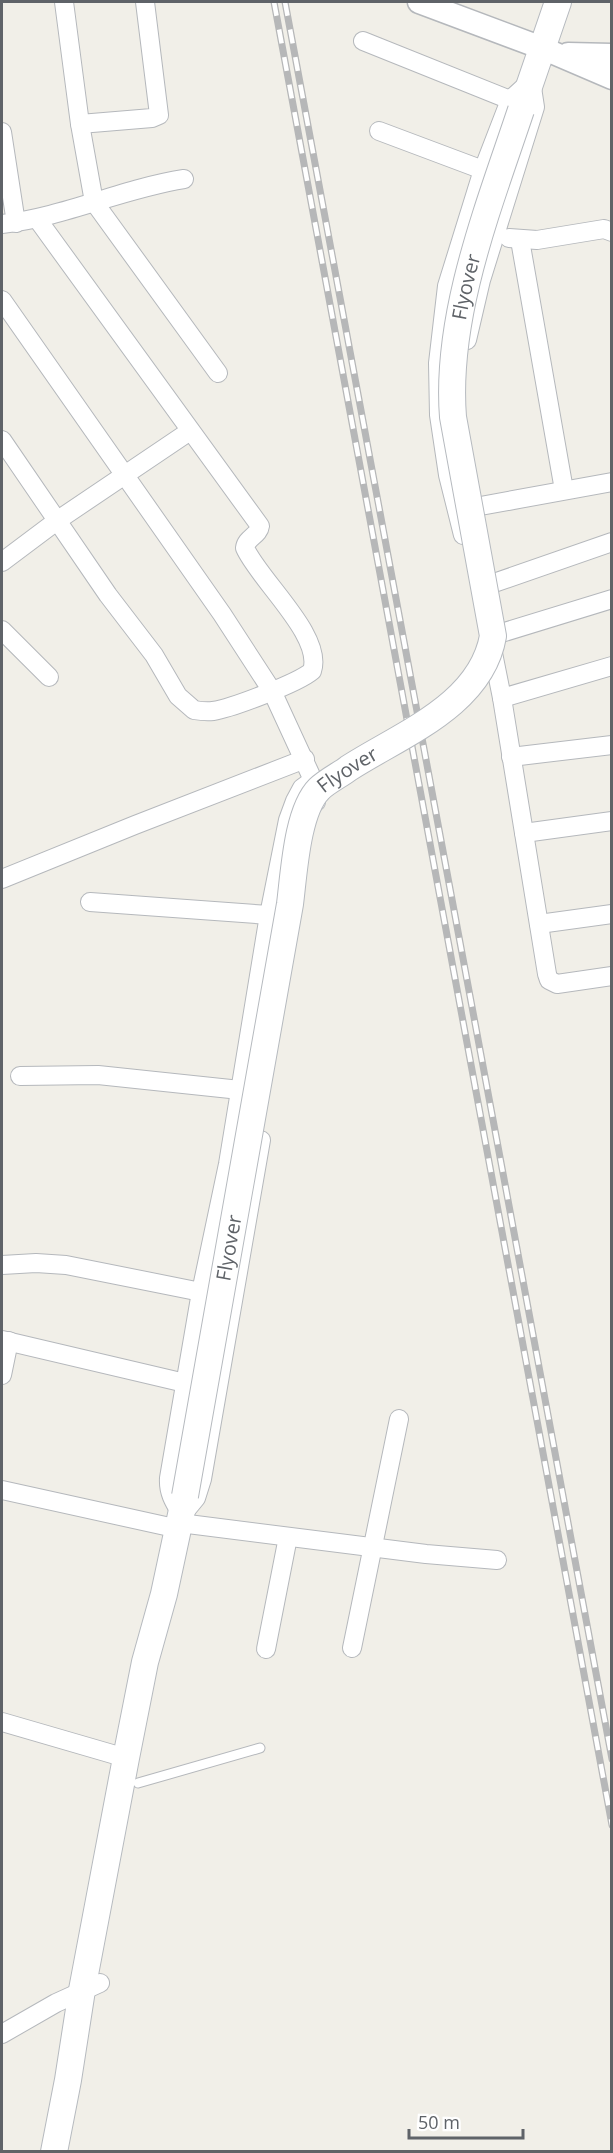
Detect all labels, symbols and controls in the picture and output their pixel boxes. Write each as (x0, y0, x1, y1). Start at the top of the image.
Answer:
street label: Flyover (445, 251, 486, 322)
street label: Flyover (311, 740, 382, 798)
street label: Flyover (209, 1213, 248, 1283)
scale bar (409, 2102, 523, 2140)
text: 50 m (418, 2110, 460, 2134)

